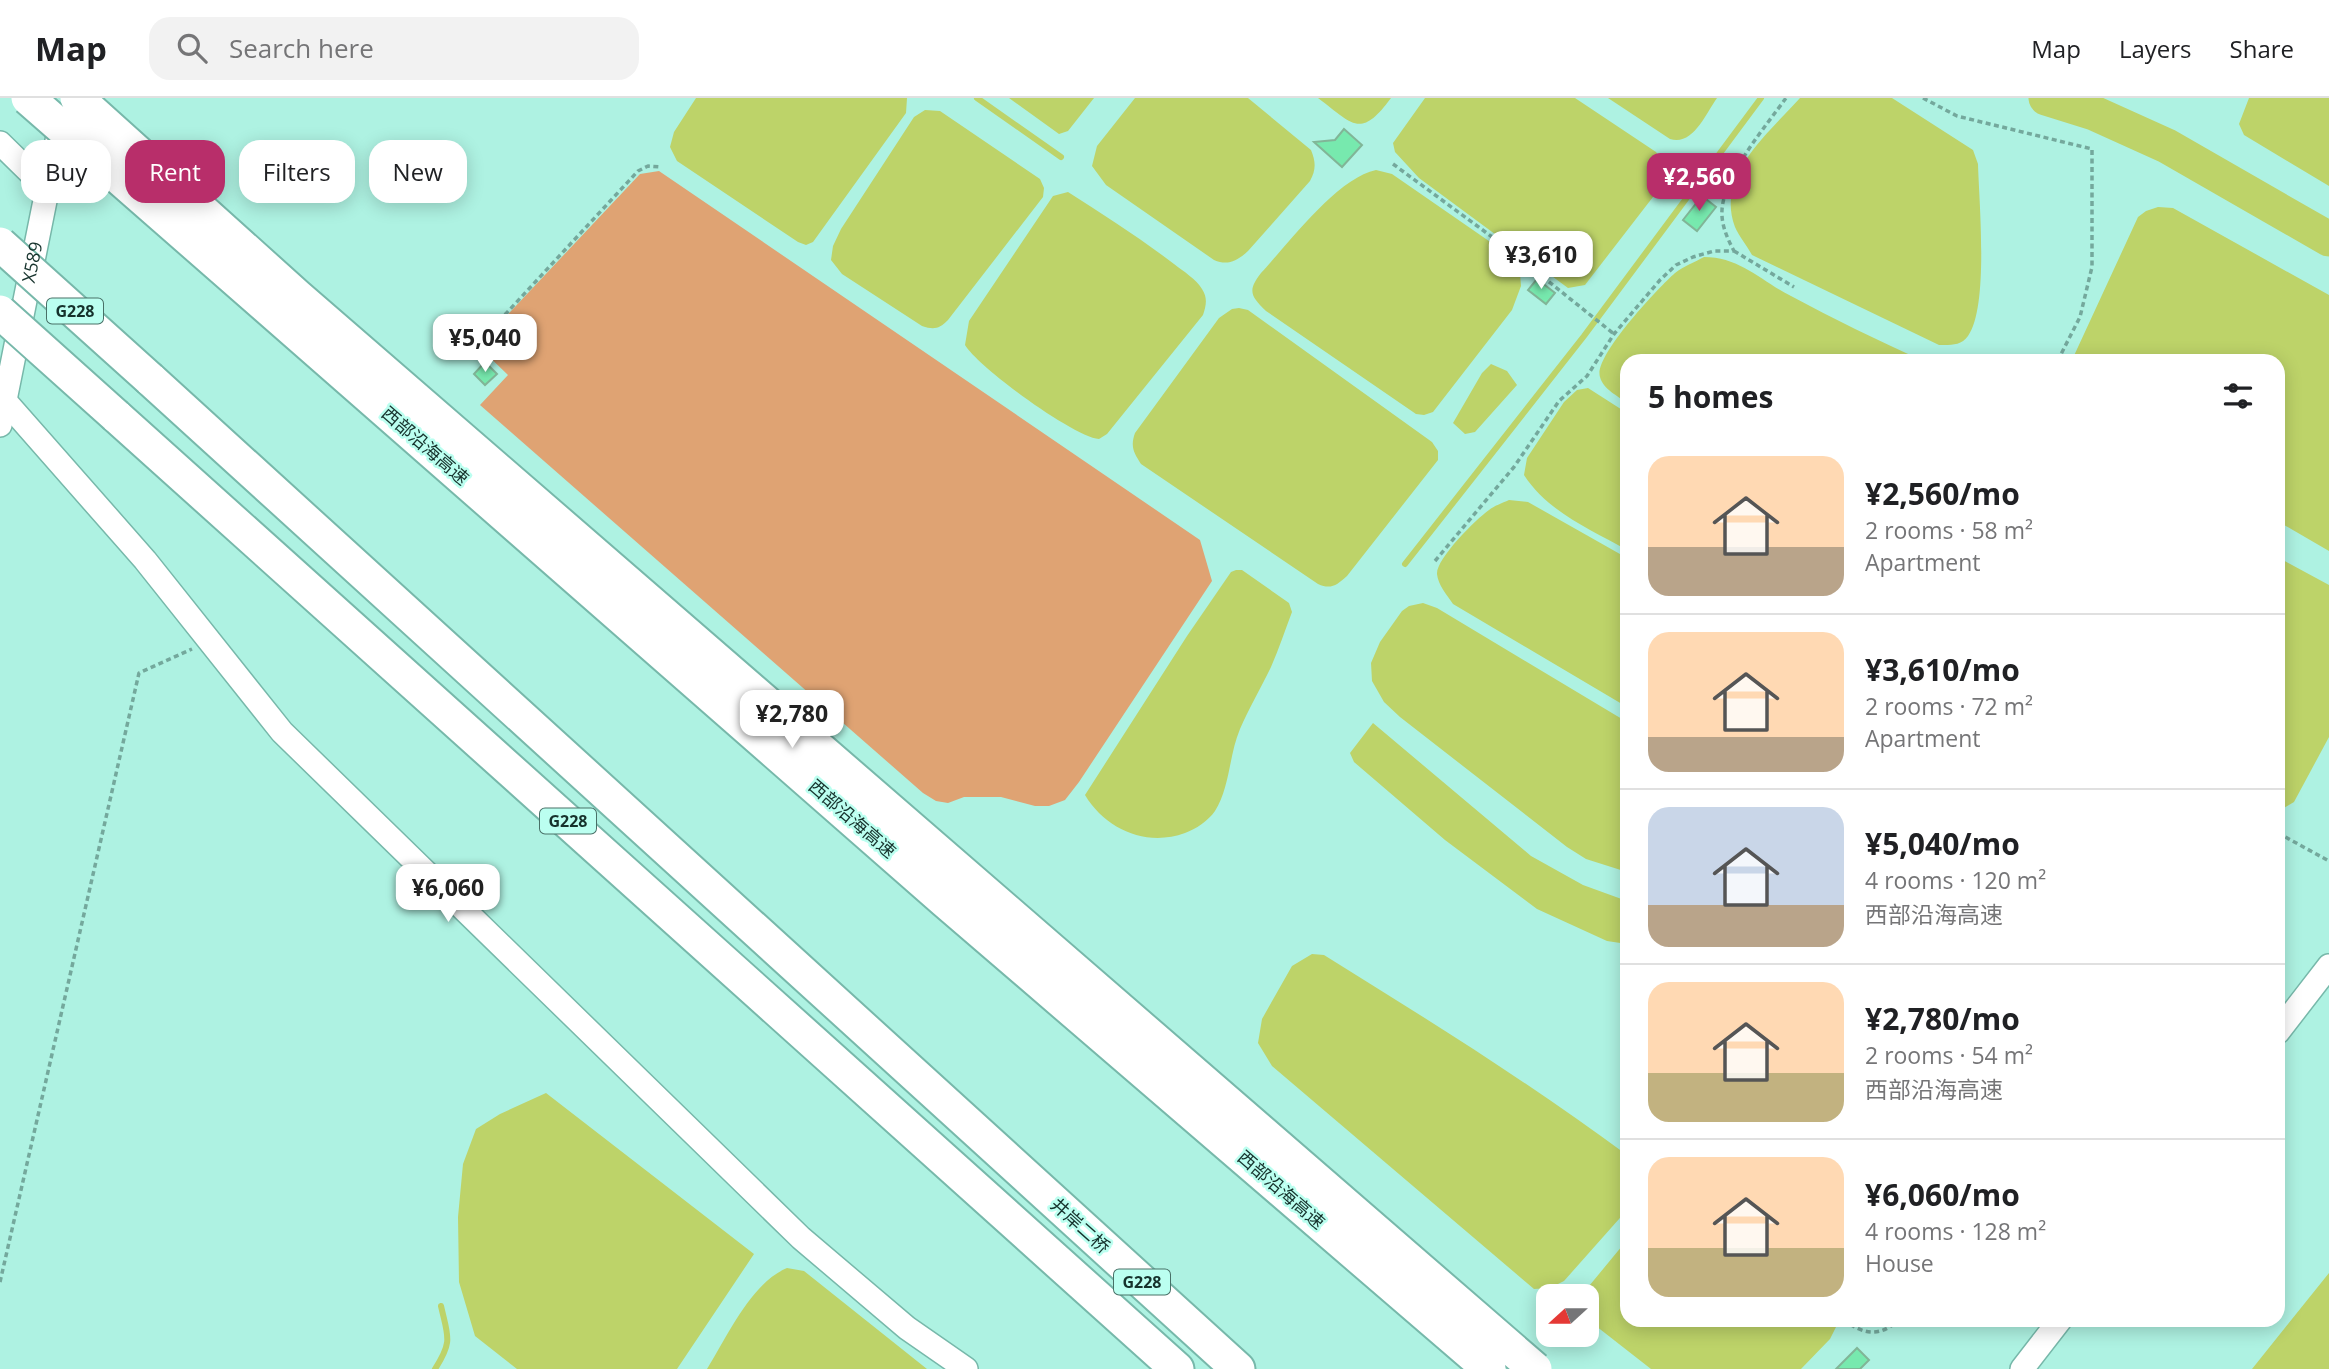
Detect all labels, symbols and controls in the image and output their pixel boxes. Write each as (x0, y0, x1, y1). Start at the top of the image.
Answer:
search box (149, 17, 639, 80)
text: Map (35, 26, 107, 71)
icon: search (173, 29, 211, 67)
text: Search here (229, 30, 374, 66)
text: Map (2031, 32, 2081, 65)
text: Layers (2119, 32, 2192, 65)
text: Share (2230, 32, 2294, 65)
chip: Buy (21, 140, 111, 203)
chip: Rent (125, 140, 225, 203)
chip: Filters (239, 140, 355, 203)
chip: New (369, 140, 467, 203)
pin: ¥2,560 (1642, 153, 1756, 213)
text: ¥2,560 (1663, 160, 1735, 192)
pin: ¥3,610 (1484, 232, 1598, 291)
text: ¥3,610 (1505, 238, 1577, 270)
street label: X589 (16, 239, 48, 285)
road number: G228 (47, 298, 103, 324)
pin: ¥5,040 (428, 314, 542, 374)
text: ¥5,040 (449, 321, 521, 353)
text: 5 homes (1648, 376, 1773, 417)
icon: filters (2219, 377, 2257, 415)
street label: 西部沿海高速 (377, 401, 474, 490)
text: ¥2,560/mo (1865, 473, 2020, 514)
icon: home (1704, 484, 1788, 568)
text: 2 rooms · 58 m² (1865, 514, 2033, 546)
text: Apartment (1865, 546, 1981, 578)
text: ¥3,610/mo (1865, 649, 2020, 690)
icon: home (1704, 660, 1788, 744)
pin: ¥2,780 (735, 690, 849, 750)
text: 2 rooms · 72 m² (1865, 690, 2033, 722)
text: ¥2,780 (756, 697, 828, 729)
text: Apartment (1865, 722, 1981, 754)
street label: 西部沿海高速 (804, 774, 901, 863)
road number: G228 (540, 808, 596, 834)
text: ¥5,040/mo (1865, 823, 2020, 864)
icon: home (1704, 835, 1788, 919)
pin: ¥6,060 (391, 864, 505, 924)
text: 4 rooms · 120 m² (1865, 864, 2046, 896)
text: ¥6,060 (412, 871, 484, 903)
text: 西部沿海高速 (1865, 898, 2003, 930)
text: ¥2,780/mo (1865, 998, 2020, 1039)
icon: home (1704, 1010, 1788, 1094)
text: 2 rooms · 54 m² (1865, 1039, 2033, 1071)
text: 西部沿海高速 (1865, 1073, 2003, 1105)
street label: 西部沿海高速 (1233, 1145, 1330, 1234)
text: ¥6,060/mo (1865, 1174, 2020, 1215)
icon: home (1704, 1185, 1788, 1269)
street label: 井岸二桥 (1046, 1192, 1115, 1258)
text: 4 rooms · 128 m² (1865, 1215, 2046, 1247)
text: House (1865, 1247, 1934, 1279)
road number: G228 (1114, 1270, 1170, 1294)
north arrow (1536, 1284, 1600, 1348)
map controls (1536, 1284, 1599, 1347)

